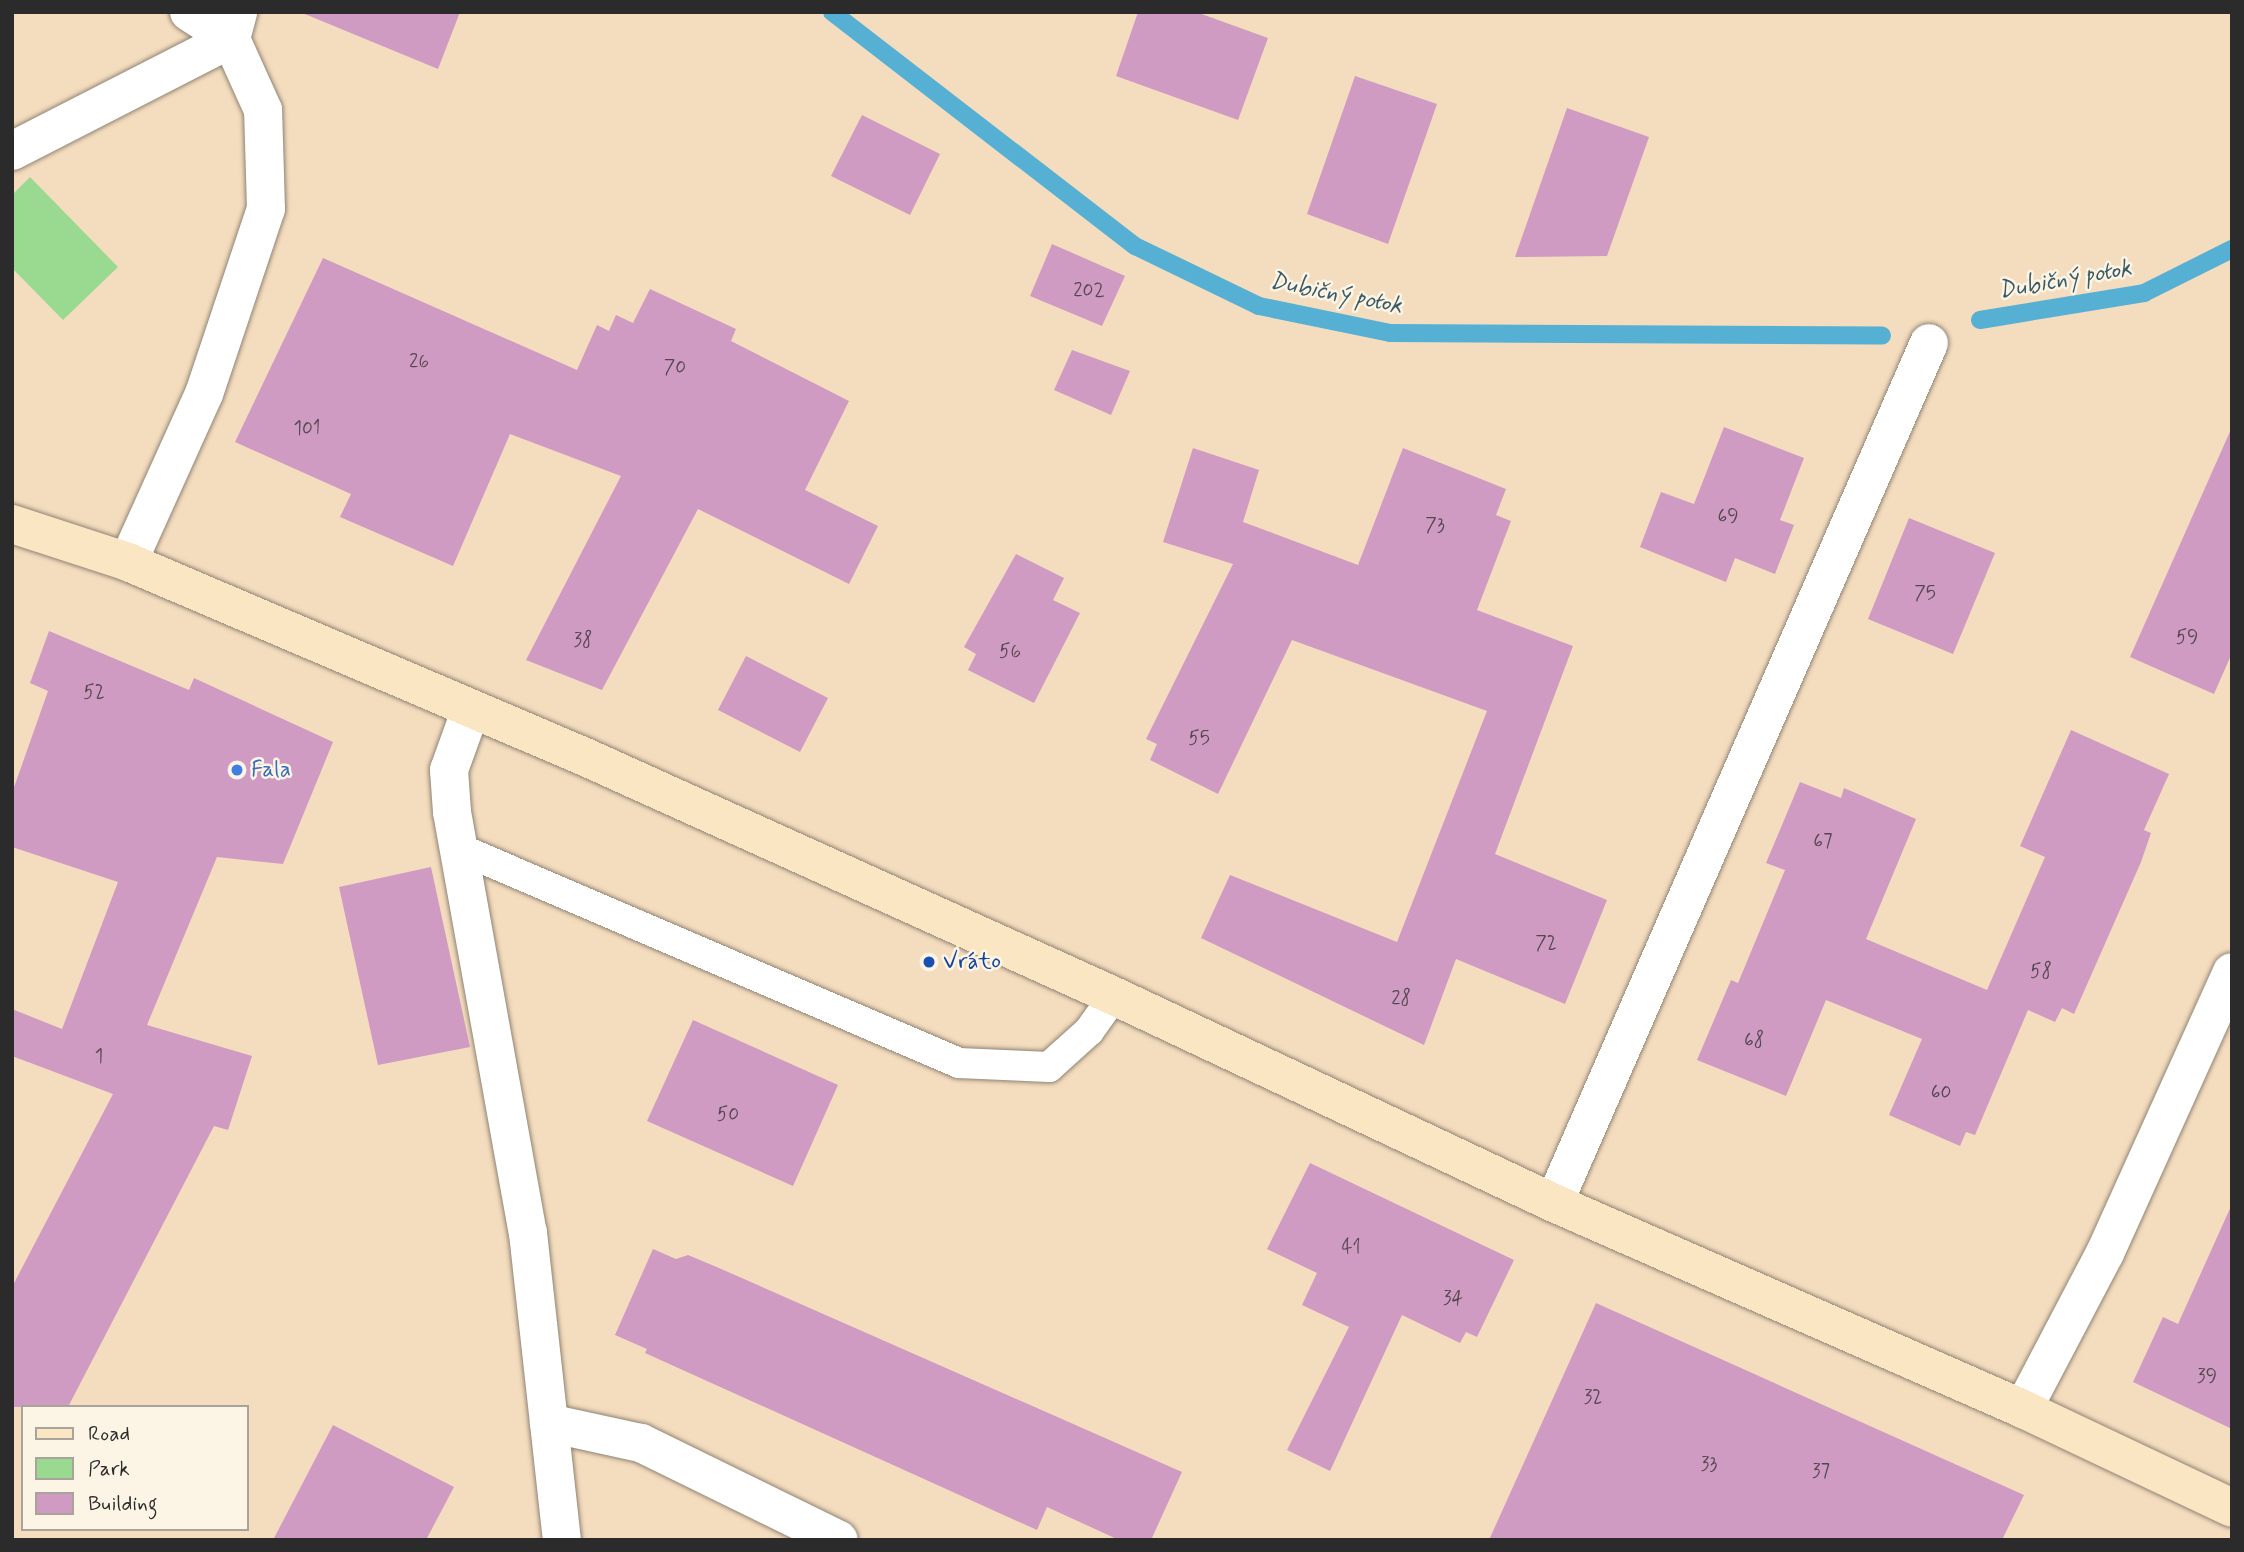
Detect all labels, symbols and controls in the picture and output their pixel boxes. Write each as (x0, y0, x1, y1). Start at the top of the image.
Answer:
water label: Dubičný potok (1996, 254, 2134, 306)
water label: Dubičný potok (1267, 267, 1405, 321)
house number: 202 (1073, 280, 1105, 302)
house number: 26 (409, 351, 429, 373)
house number: 70 (664, 357, 686, 379)
house number: 101 (294, 418, 320, 440)
house number: 69 (1717, 506, 1739, 528)
house number: 73 (1425, 515, 1445, 537)
house number: 75 (1914, 583, 1936, 605)
house number: 59 (2176, 627, 2198, 649)
house number: 38 (574, 630, 592, 652)
house number: 56 (999, 641, 1021, 663)
house number: 52 (83, 682, 105, 704)
house number: 55 (1188, 728, 1210, 750)
place label: Fala (251, 756, 291, 784)
marker: Fala (229, 762, 245, 778)
house number: 67 (1813, 831, 1833, 853)
house number: 72 (1535, 933, 1557, 955)
place label: Vráto (943, 948, 1001, 976)
marker: Vráto (921, 954, 937, 970)
house number: 58 (2030, 961, 2052, 983)
house number: 28 (1391, 988, 1411, 1010)
house number: 68 (1744, 1030, 1764, 1052)
house number: 1 (95, 1046, 103, 1068)
house number: 60 (1931, 1082, 1951, 1104)
house number: 50 (717, 1104, 739, 1126)
house number: 41 (1341, 1237, 1361, 1259)
house number: 34 (1443, 1288, 1463, 1310)
house number: 39 (2197, 1366, 2217, 1388)
house number: 32 (1584, 1387, 1602, 1409)
legend (21, 1405, 248, 1531)
text: Road (88, 1420, 130, 1448)
house number: 33 (1701, 1454, 1717, 1476)
text: Park (88, 1455, 130, 1483)
house number: 37 (1812, 1461, 1830, 1483)
text: Building (88, 1490, 158, 1518)

